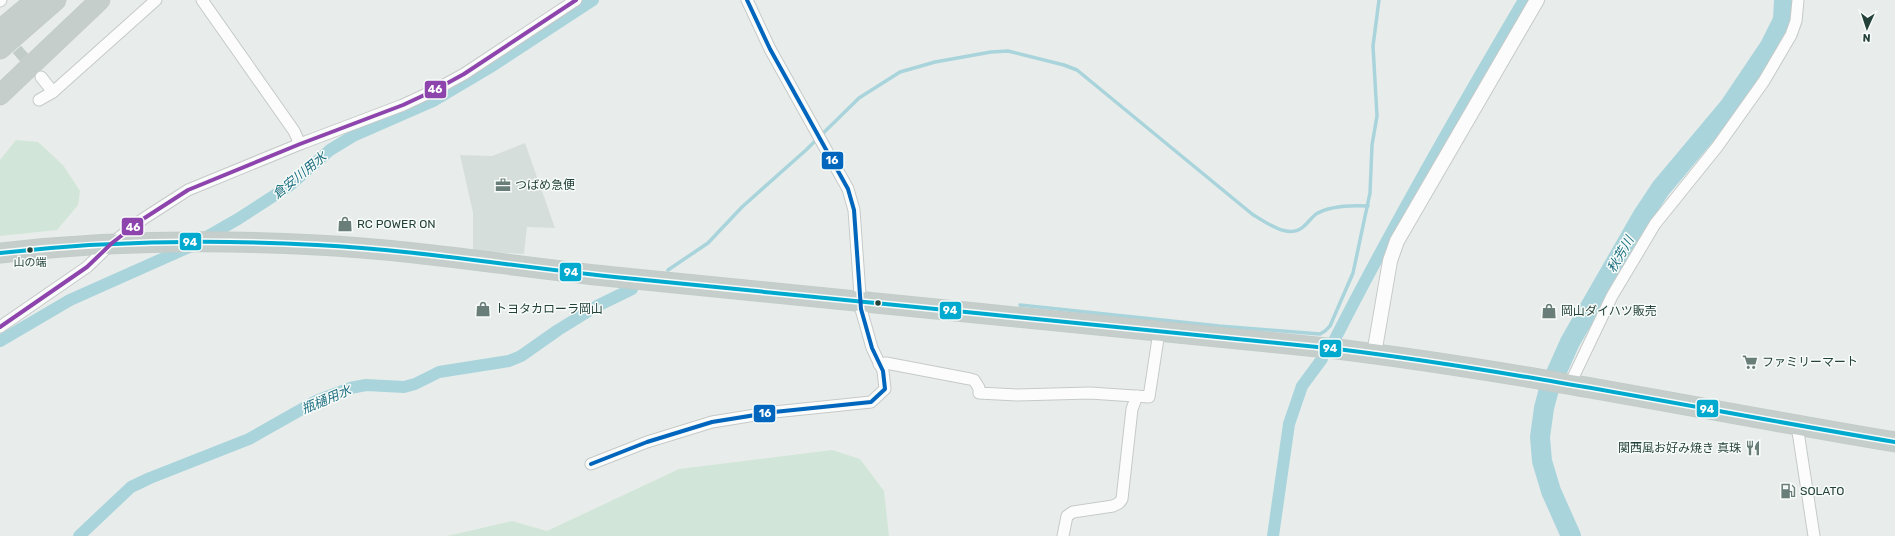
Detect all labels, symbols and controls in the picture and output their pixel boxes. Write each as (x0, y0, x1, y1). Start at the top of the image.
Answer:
north arrow (1847, 8, 1887, 48)
text: N (1862, 31, 1871, 44)
line badge: 46 (424, 80, 447, 99)
text: 46 (428, 83, 442, 96)
water label: 倉安川用水 (269, 148, 331, 202)
line badge: 16 (821, 151, 844, 170)
text: 16 (826, 154, 838, 167)
office icon: つばめ急便 (494, 176, 512, 194)
place label: つばめ急便 (515, 178, 575, 192)
shop icon: RC POWER ON (336, 215, 354, 233)
line badge: 46 (121, 217, 144, 236)
place label: RC POWER ON (357, 217, 436, 231)
text: 46 (126, 221, 140, 234)
line badge: 94 (179, 232, 202, 251)
water label: 秋芳川 (1604, 232, 1638, 275)
text: 94 (183, 236, 198, 249)
marker: 山の端 (25, 245, 35, 255)
place label: 山の端 (14, 256, 47, 269)
line badge: 94 (559, 262, 582, 282)
text: 94 (564, 266, 579, 279)
unlabelled marker (873, 298, 883, 308)
shop icon: トヨタカローラ岡山 (474, 300, 492, 318)
line badge: 94 (939, 301, 962, 320)
place label: トヨタカローラ岡山 (495, 302, 603, 316)
shop icon: 岡山ダイハツ販売 (1540, 302, 1558, 320)
text: 94 (943, 304, 958, 317)
place label: 岡山ダイハツ販売 (1561, 304, 1657, 318)
line badge: 94 (1319, 339, 1342, 358)
text: 94 (1323, 342, 1338, 355)
supermarket icon: ファミリーマート (1741, 353, 1759, 371)
place label: ファミリーマート (1762, 355, 1858, 369)
water label: 瓶樋用水 (299, 382, 355, 417)
line badge: 94 (1696, 399, 1719, 418)
text: 94 (1700, 403, 1715, 416)
line badge: 16 (753, 404, 776, 423)
text: 16 (759, 407, 771, 420)
restaurant icon: 関西風お好み焼き 真珠 (1744, 439, 1762, 457)
place label: 関西風お好み焼き 真珠 (1618, 441, 1741, 455)
fuel station icon: SOLATO (1779, 482, 1797, 500)
place label: SOLATO (1800, 484, 1844, 498)

